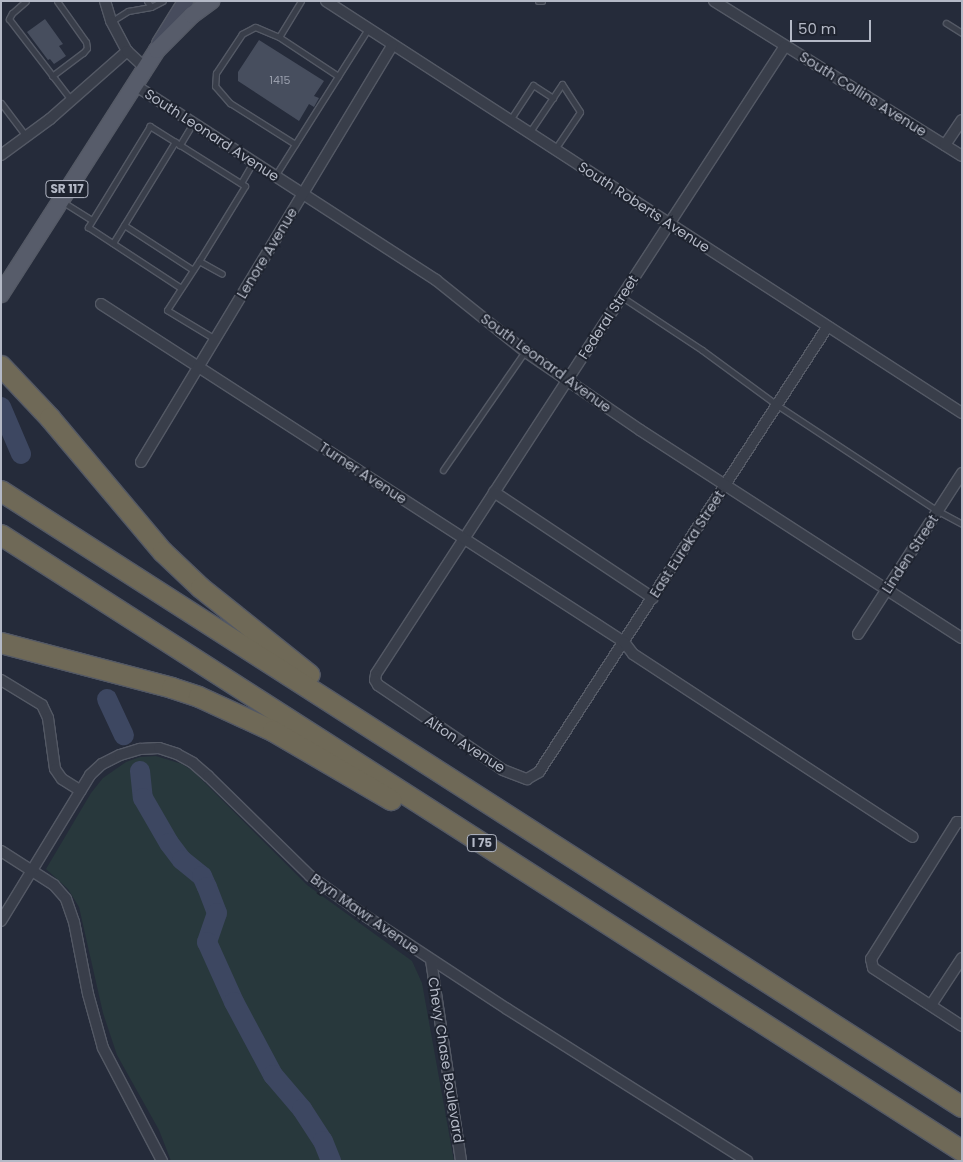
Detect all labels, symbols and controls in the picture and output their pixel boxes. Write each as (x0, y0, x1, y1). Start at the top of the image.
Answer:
scale bar (793, 10, 874, 42)
text: 50 m (798, 18, 836, 39)
street label: South Collins Avenue (796, 48, 930, 140)
house number: 1415 (270, 73, 290, 87)
street label: South Leonard Avenue (142, 85, 282, 185)
street label: South Roberts Avenue (575, 158, 713, 256)
road number: SR 117 (44, 180, 90, 198)
street label: Lenore Avenue (233, 205, 301, 301)
street label: Federal Street (575, 272, 641, 362)
street label: South Leonard Avenue (478, 310, 614, 416)
street label: Turner Avenue (316, 438, 410, 508)
street label: East Eureka Street (646, 487, 728, 601)
street label: Linden Street (878, 512, 942, 596)
street label: Alton Avenue (422, 712, 508, 776)
road number: I 75 (466, 834, 498, 852)
street label: Bryn Mawr Avenue (307, 870, 423, 958)
street label: Chevy Chase Boulevard (425, 976, 467, 1144)

